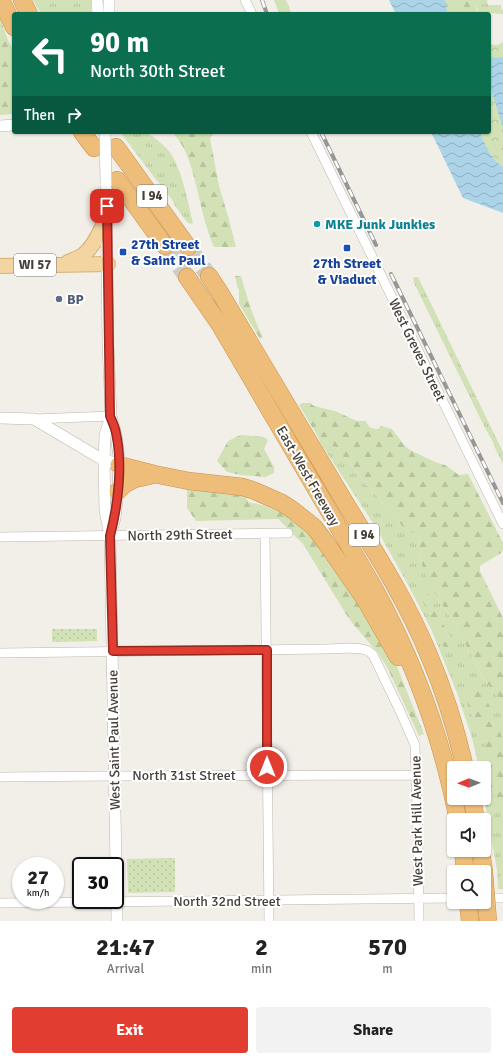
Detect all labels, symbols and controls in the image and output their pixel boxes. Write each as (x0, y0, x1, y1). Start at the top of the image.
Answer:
text: 90 m (90, 26, 149, 60)
icon: left (24, 28, 76, 80)
text: North 30th Street (90, 60, 225, 82)
icon: right (63, 104, 85, 126)
text: Then (24, 106, 55, 124)
road number: I 94 (137, 185, 167, 207)
pin (90, 189, 124, 223)
icon: arrive (96, 195, 118, 217)
place label: MKE Junk Junkies (325, 216, 435, 233)
marker: MKE Junk Junkies (312, 219, 322, 229)
place label: 27th Street & Saint Paul (131, 236, 206, 269)
marker: 27th Street & Viaduct (342, 243, 352, 253)
marker: 27th Street & Saint Paul (118, 247, 128, 257)
road number: WI 57 (14, 254, 56, 276)
place label: 27th Street & Viaduct (313, 255, 382, 288)
place label: BP (67, 291, 84, 308)
marker: BP (54, 294, 64, 304)
street label: West Greves Street (385, 296, 449, 404)
street label: East-West Freeway (273, 423, 344, 529)
road number: I 94 (349, 524, 379, 546)
street label: North 29th Street (127, 526, 233, 544)
street label: West Saint Paul Avenue (104, 670, 124, 810)
position arrow (246, 746, 288, 788)
street label: West Park Hill Avenue (407, 756, 427, 886)
north arrow (447, 761, 491, 805)
map controls (447, 761, 491, 909)
street label: North 31st Street (132, 767, 236, 784)
button: sound (447, 813, 491, 857)
speed limit sign: 30 (72, 857, 124, 909)
text: 27 (27, 865, 49, 890)
button: search (447, 865, 491, 909)
text: km/h (27, 887, 49, 899)
street label: North 32nd Street (173, 893, 281, 910)
text: 21:47 (96, 932, 155, 962)
text: 2 (255, 932, 268, 962)
text: 570 (368, 932, 407, 962)
text: Arrival (107, 961, 144, 977)
text: min (251, 961, 272, 977)
text: m (382, 961, 393, 977)
button: Exit (12, 1007, 248, 1053)
button: Share (256, 1007, 491, 1053)

